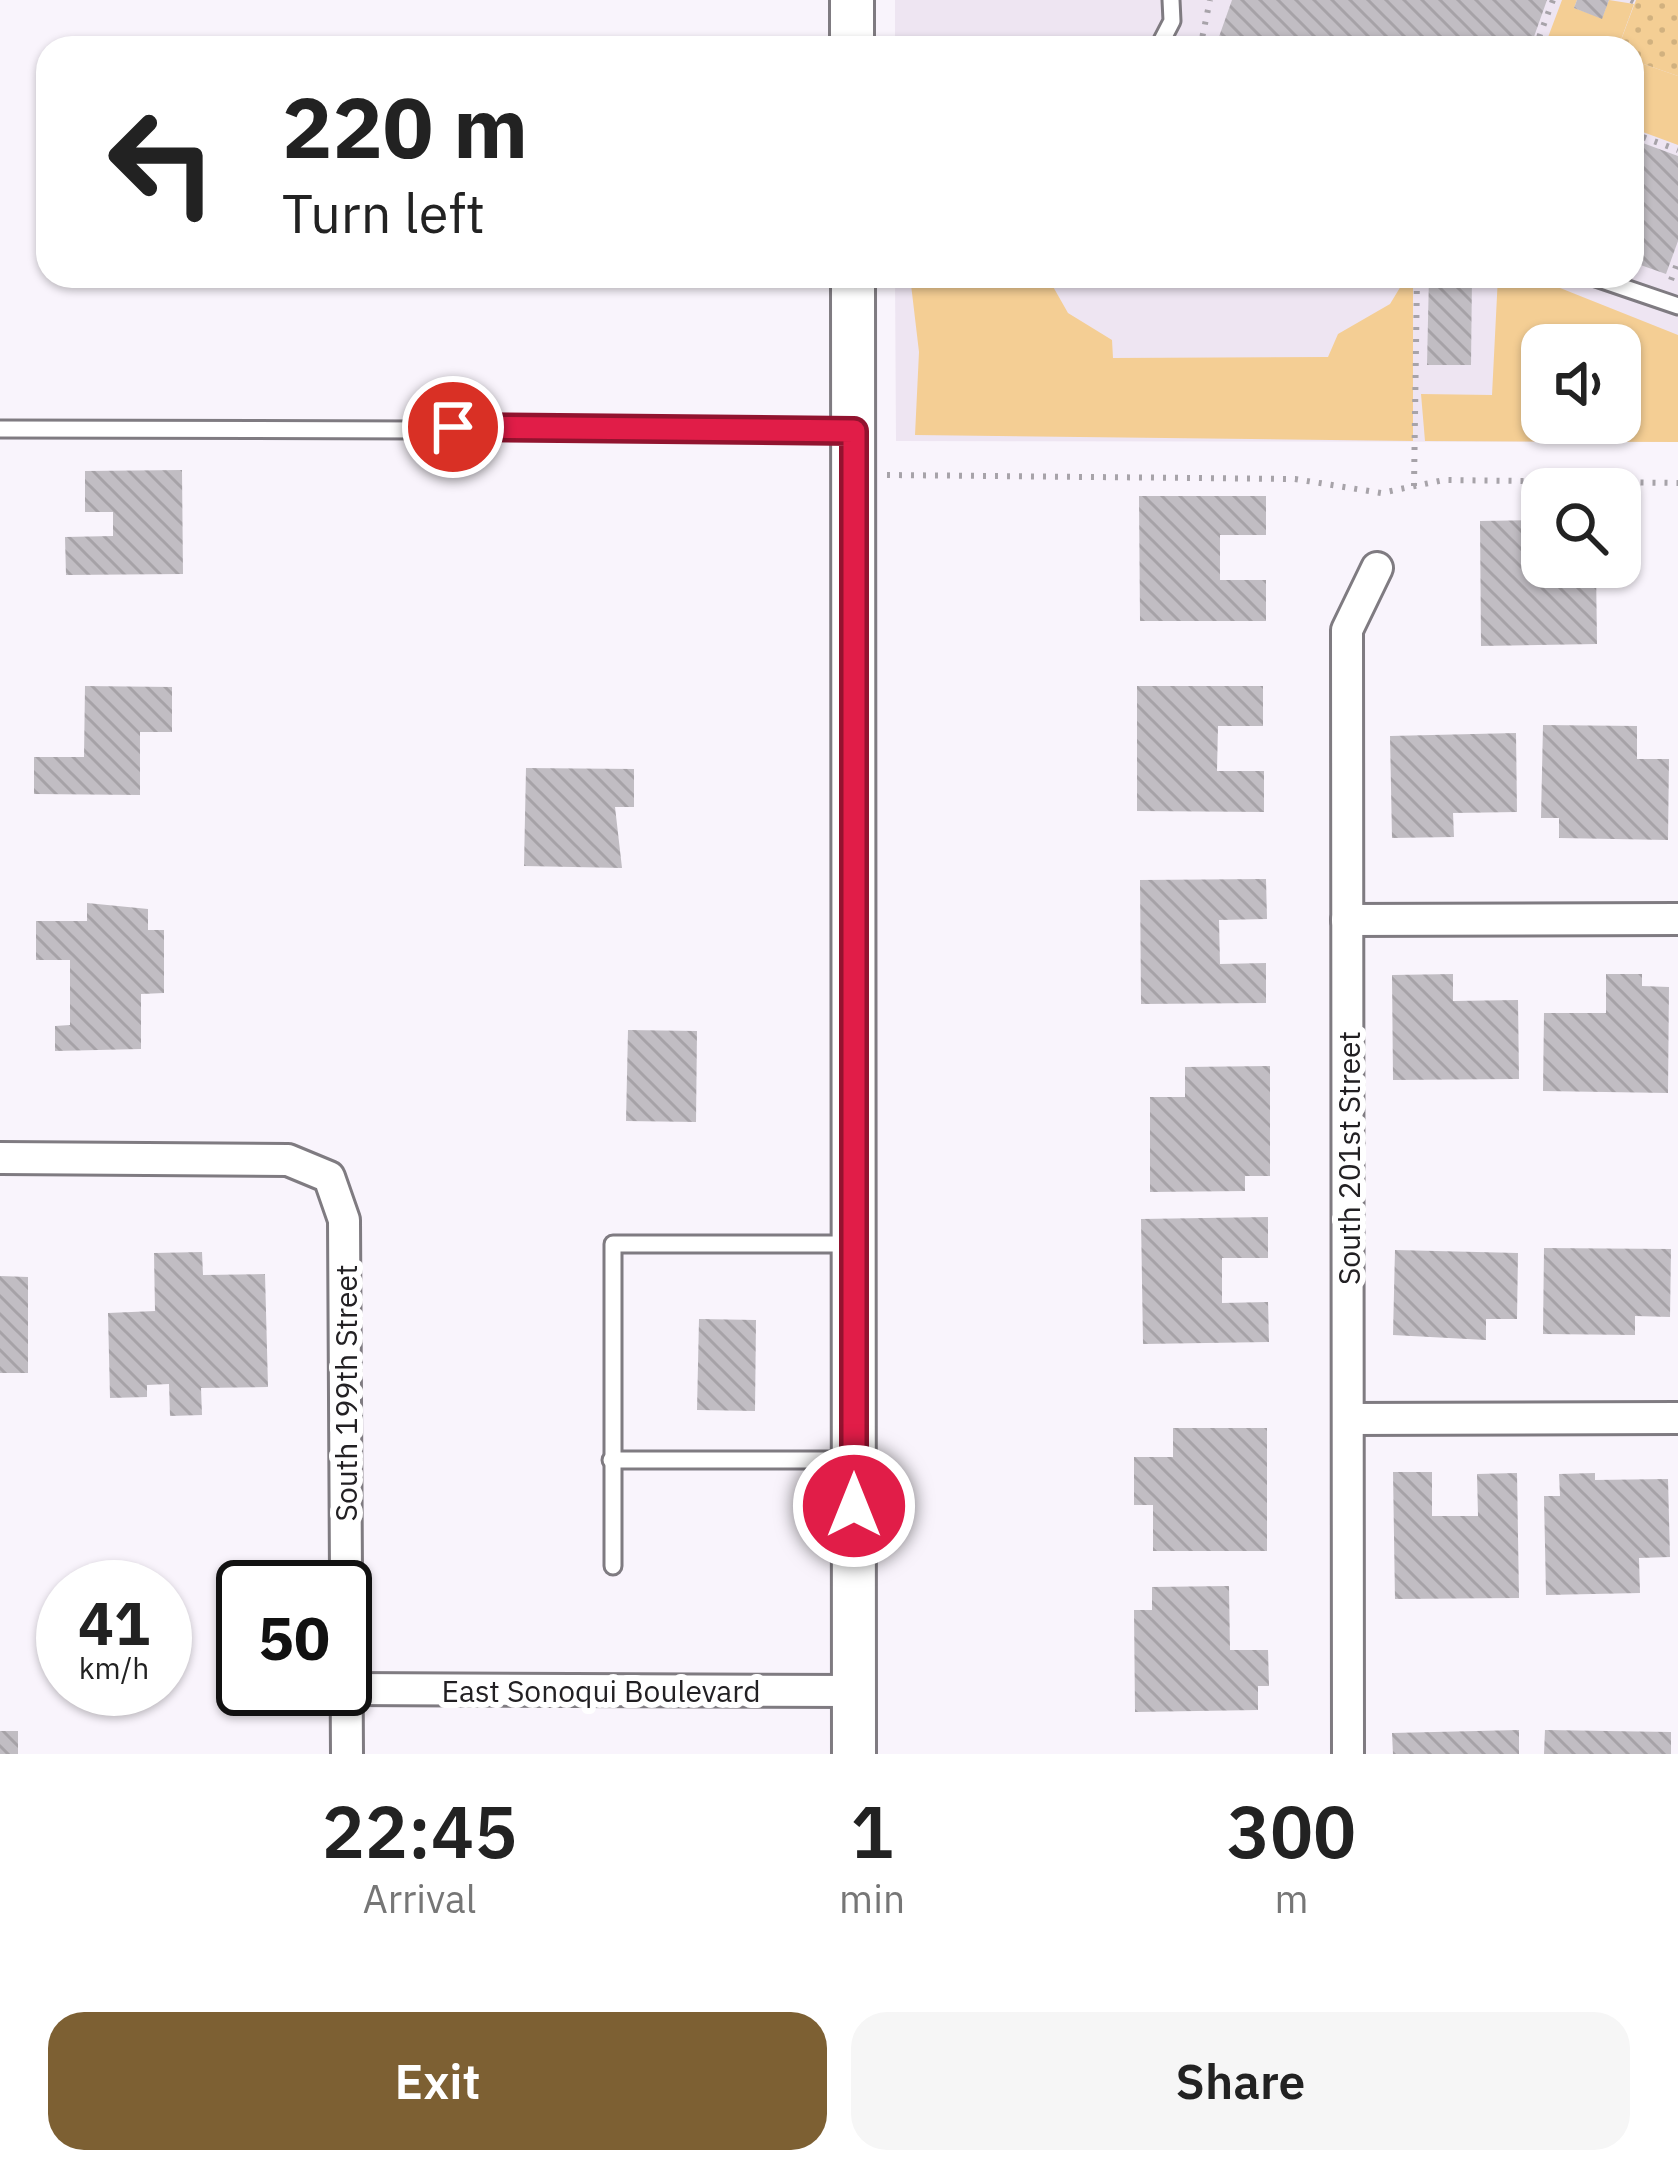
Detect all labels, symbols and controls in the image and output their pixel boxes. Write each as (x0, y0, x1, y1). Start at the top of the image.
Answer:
text: 220 m (282, 72, 528, 181)
icon: left (84, 84, 240, 240)
text: Turn left (282, 178, 485, 248)
map controls (1521, 324, 1641, 588)
button: sound (1521, 324, 1641, 444)
pin (402, 376, 504, 478)
icon: arrive (420, 394, 486, 460)
button: search (1521, 468, 1641, 588)
street label: South 201st Street (1329, 1031, 1368, 1285)
street label: South 199th Street (326, 1265, 365, 1521)
position arrow (791, 1443, 917, 1569)
speed limit sign: 50 (216, 1560, 372, 1716)
text: 41 (78, 1583, 150, 1662)
text: km/h (79, 1648, 149, 1687)
street label: East Sonoqui Boulevard (441, 1671, 761, 1710)
text: 22:45 (322, 1784, 517, 1878)
text: 1 (850, 1784, 894, 1878)
text: 300 (1227, 1784, 1356, 1878)
text: Arrival (363, 1873, 476, 1924)
text: min (839, 1873, 905, 1924)
text: m (1274, 1873, 1309, 1924)
button: Exit (48, 2012, 827, 2150)
button: Share (851, 2012, 1630, 2150)

